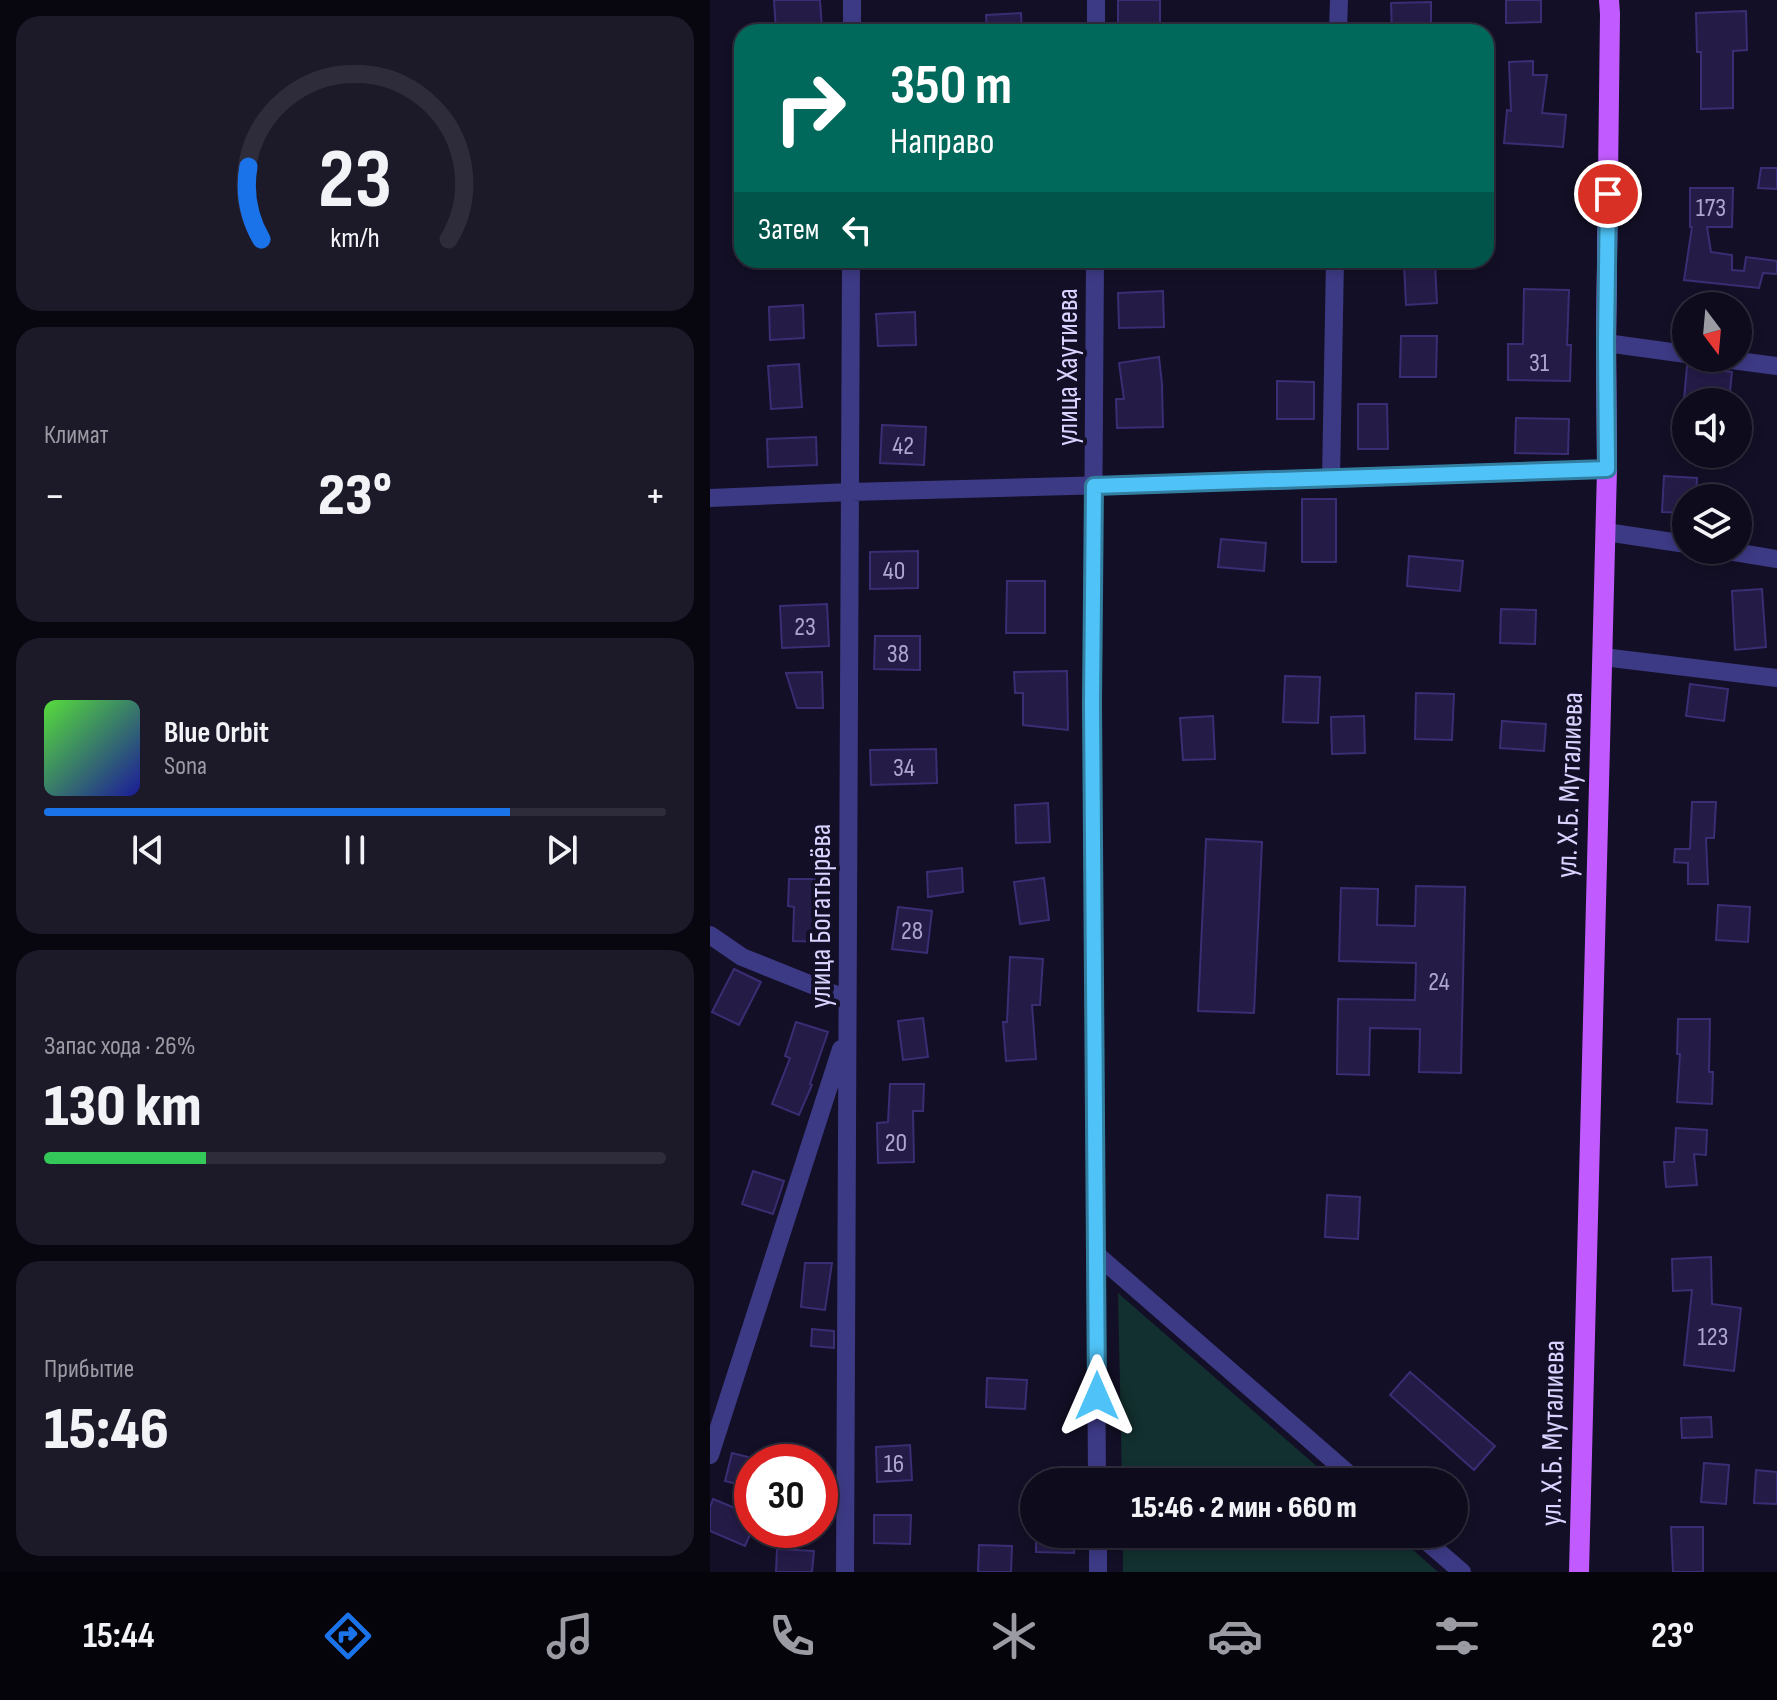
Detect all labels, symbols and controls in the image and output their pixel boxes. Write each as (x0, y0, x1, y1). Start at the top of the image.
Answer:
text: 350 m (890, 53, 1012, 120)
icon: right (758, 56, 862, 160)
text: Направо (890, 121, 994, 164)
text: 23 (318, 130, 392, 230)
pin (1574, 160, 1642, 228)
icon: arrive (1586, 172, 1630, 216)
house number: 173 (1696, 193, 1726, 224)
icon: left (835, 208, 879, 252)
text: Затем (758, 212, 819, 248)
text: km/h (330, 221, 380, 256)
street label: улица Хаутиева (1050, 288, 1086, 446)
north arrow (1672, 292, 1752, 372)
map controls (1672, 292, 1752, 564)
house number: 31 (1529, 348, 1549, 379)
button: sound (1672, 388, 1752, 468)
text: Климат (44, 420, 108, 451)
house number: 42 (892, 431, 914, 462)
text: 23° (318, 460, 392, 532)
text: − (44, 470, 66, 523)
text: + (644, 470, 666, 523)
button: layers (1672, 484, 1752, 564)
house number: 40 (883, 556, 905, 587)
house number: 23 (794, 612, 816, 643)
house number: 38 (887, 639, 909, 670)
street label: ул. Х.Б. Муталиева (1549, 691, 1591, 879)
text: Blue Orbit (164, 715, 269, 751)
text: Sona (164, 751, 207, 782)
house number: 34 (893, 753, 915, 784)
street label: улица Богатырёва (803, 824, 839, 1008)
icon: previous (126, 828, 170, 872)
icon: pause (333, 828, 377, 872)
icon: next (540, 828, 584, 872)
house number: 28 (901, 916, 923, 947)
house number: 24 (1428, 967, 1450, 998)
text: Запас хода · 26% (44, 1031, 195, 1062)
text: 130 km (44, 1071, 202, 1143)
house number: 20 (885, 1128, 907, 1159)
house number: 123 (1697, 1322, 1729, 1353)
street label: ул. Х.Б. Муталиева (1533, 1340, 1573, 1526)
text: Прибытие (44, 1354, 134, 1385)
position arrow (1055, 1354, 1139, 1438)
text: 15:46 (44, 1394, 169, 1466)
speed limit sign: 30 (734, 1444, 838, 1548)
house number: 16 (884, 1449, 904, 1480)
text: 15:46 · 2 мин · 660 m (1131, 1490, 1357, 1526)
icon: directions (320, 1608, 376, 1664)
icon: music (542, 1608, 598, 1664)
icon: phone (764, 1608, 820, 1664)
icon: climate (986, 1608, 1042, 1664)
icon: car (1207, 1608, 1263, 1664)
icon: filters (1429, 1608, 1485, 1664)
text: 15:44 (83, 1615, 155, 1658)
text: 23° (1651, 1615, 1694, 1658)

